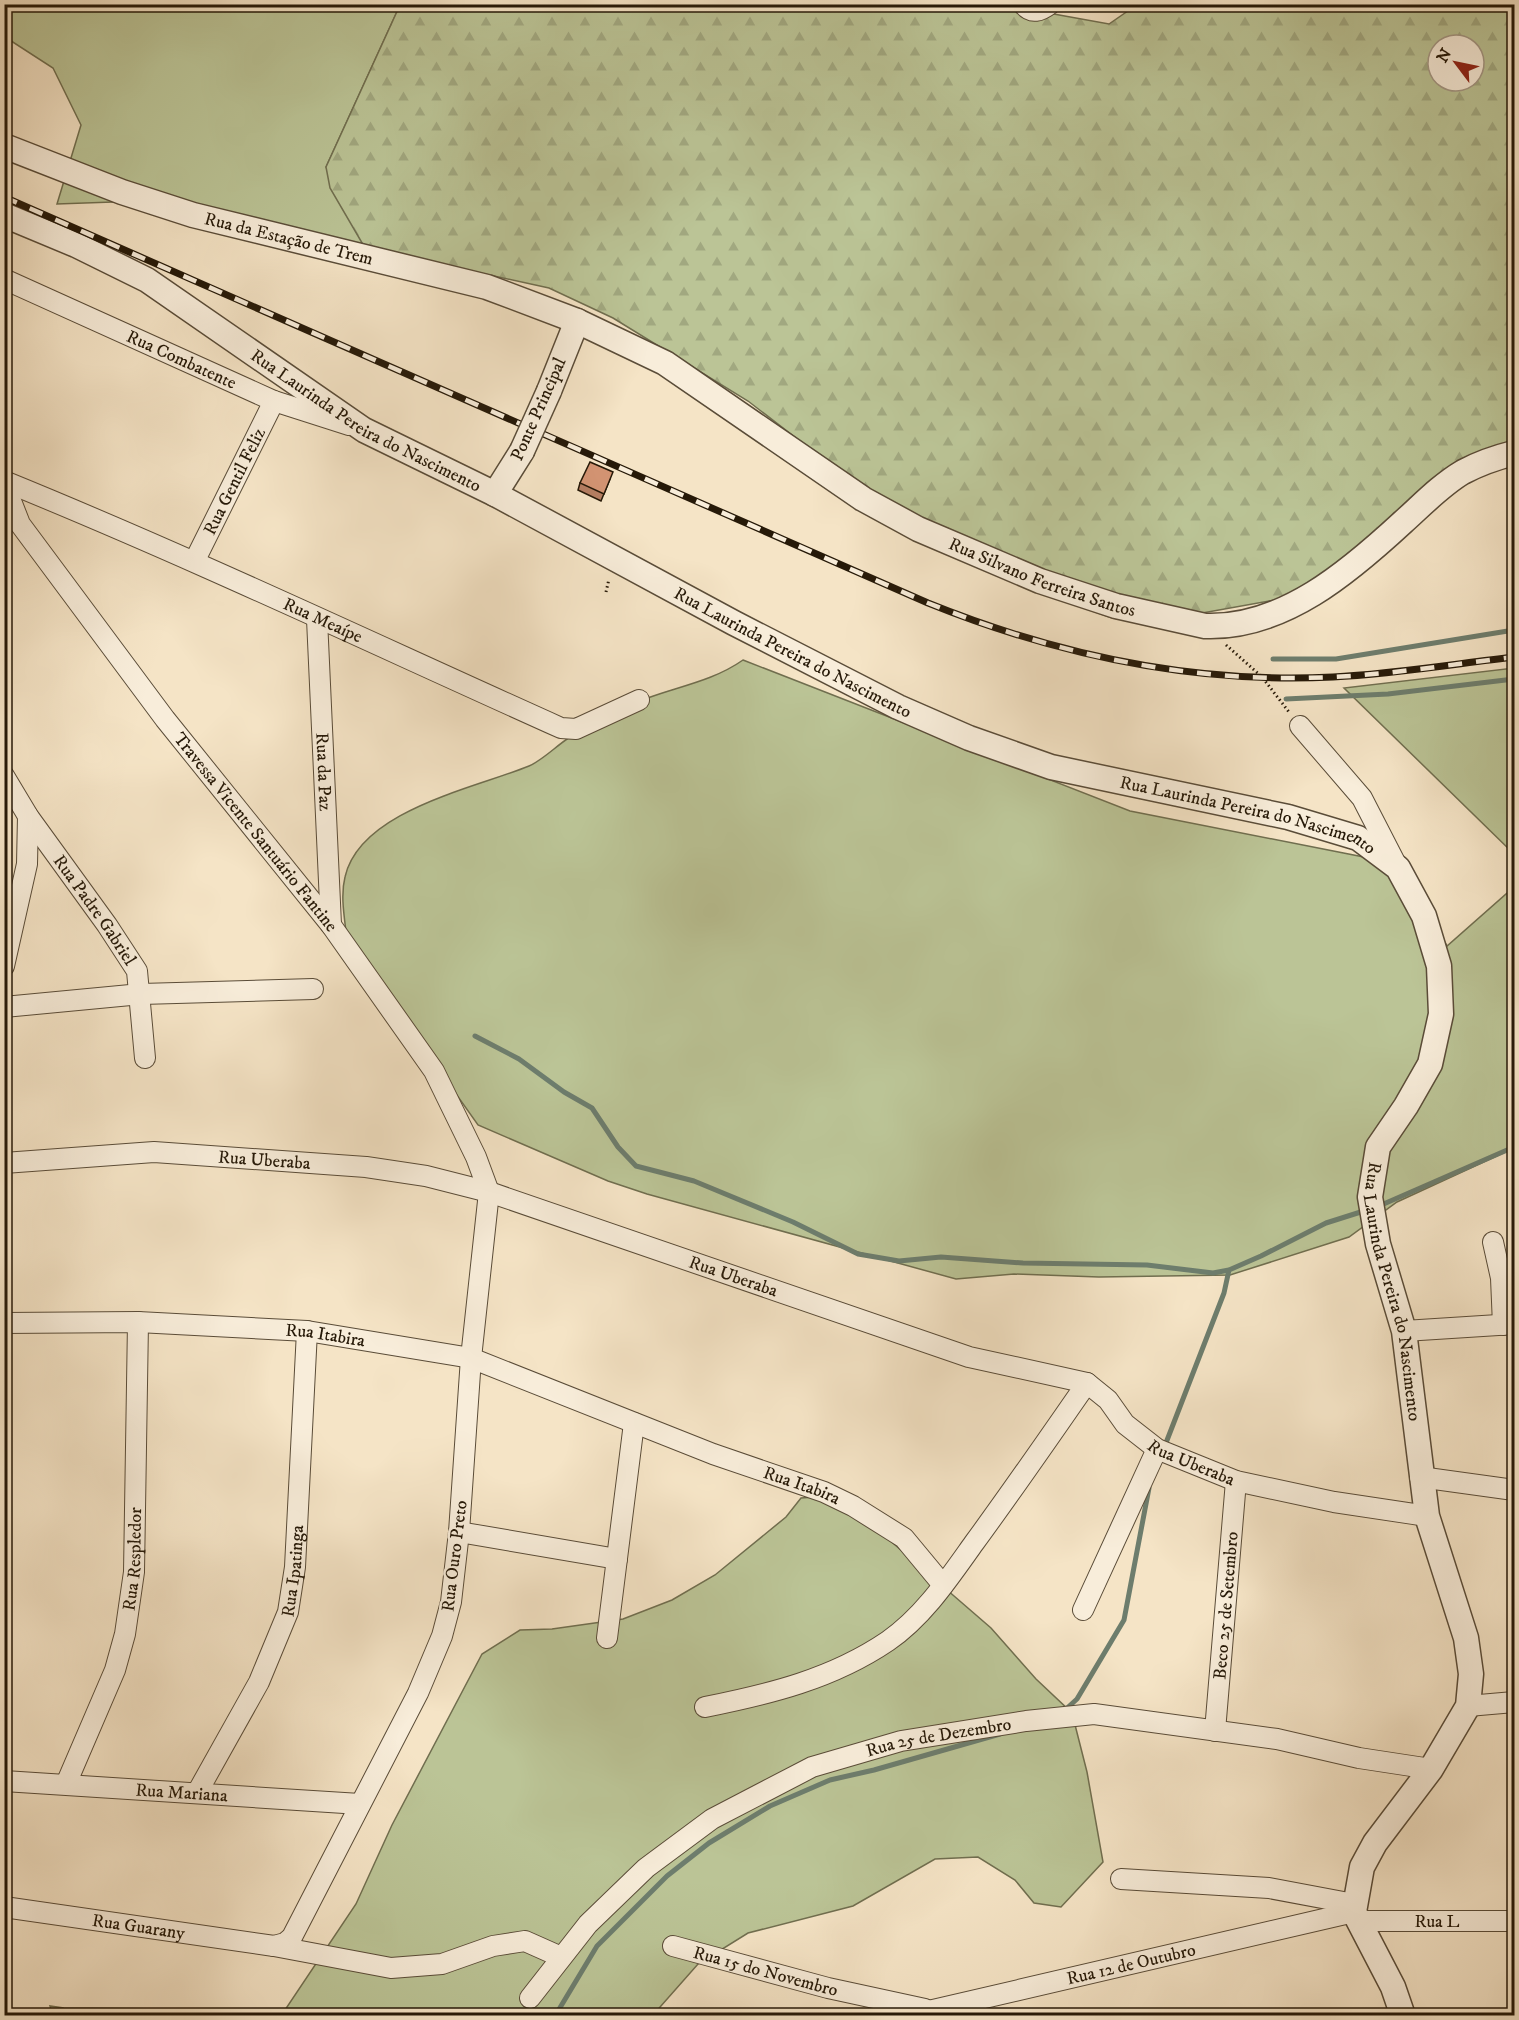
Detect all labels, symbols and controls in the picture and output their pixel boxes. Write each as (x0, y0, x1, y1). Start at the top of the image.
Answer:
north arrow (1426, 33, 1486, 93)
text: N (1432, 45, 1456, 66)
street label: Rua da Estação de Trem (202, 208, 375, 271)
street label: Rua Combatente (123, 326, 240, 395)
street label: Rua Laurinda Pereira do Nascimento (246, 345, 485, 498)
street label: Ponte Principal (506, 354, 572, 465)
street label: Rua Gentil Feliz (199, 424, 271, 539)
street label: Rua Silvano Ferreira Santos (945, 533, 1137, 622)
street label: Rua Laurinda Pereira do Nascimento (670, 583, 915, 724)
street label: Rua Meaípe (280, 593, 366, 648)
street label: Travessa Vicente Santuário Fantine (168, 728, 342, 936)
street label: Rua da Paz (310, 732, 336, 812)
street label: Rua Laurinda Pereira do Nascimento (1118, 772, 1380, 860)
street label: Rua Padre Gabriel (48, 851, 141, 970)
street label: Rua Uberaba (217, 1147, 311, 1175)
street label: Rua Laurinda Pereira do Nascimento (1358, 1160, 1425, 1423)
street label: Rua Uberaba (686, 1252, 781, 1302)
street label: Rua Itabira (285, 1320, 367, 1352)
street label: Rua Uberaba (1142, 1435, 1238, 1491)
street label: Rua Itabira (760, 1462, 844, 1510)
street label: Rua Ouro Preto (437, 1499, 473, 1613)
street label: Rua Respledor (119, 1507, 147, 1612)
street label: Rua Ipatinga (277, 1524, 309, 1619)
street label: Beco 25 de Setembro (1209, 1530, 1244, 1680)
street label: Rua 25 de Dezembro (864, 1713, 1013, 1763)
street label: Rua Mariana (135, 1780, 229, 1807)
street label: Rua Guarany (91, 1910, 187, 1945)
street label: Rua L (1414, 1911, 1460, 1933)
street label: Rua 12 de Outubro (1065, 1939, 1198, 1990)
street label: Rua 15 do Novembro (691, 1942, 840, 2002)

